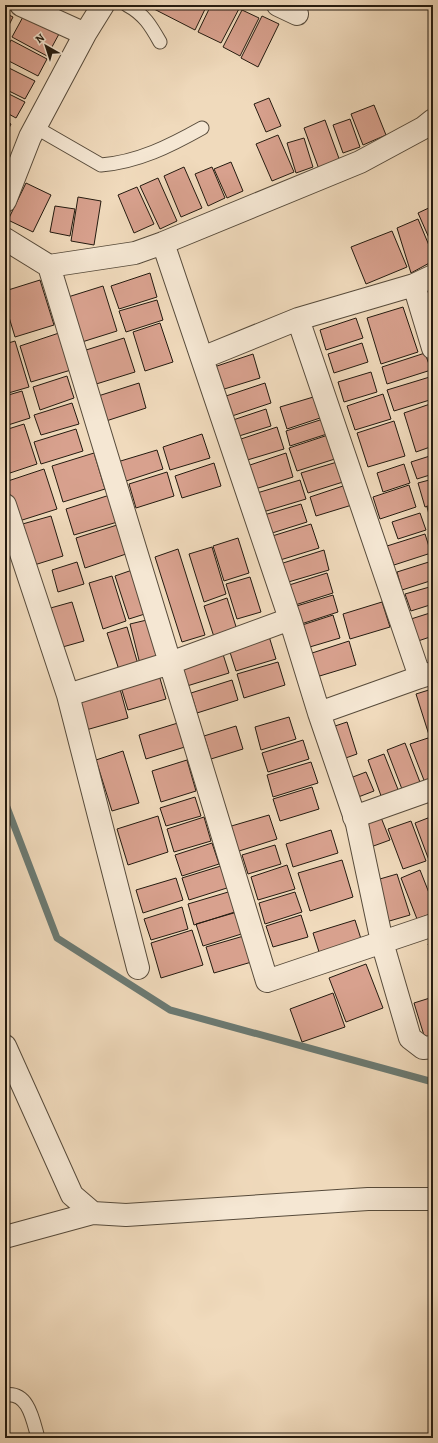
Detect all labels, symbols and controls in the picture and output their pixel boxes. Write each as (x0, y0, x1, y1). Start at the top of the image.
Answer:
north arrow (26, 26, 66, 66)
text: N (32, 30, 48, 47)

